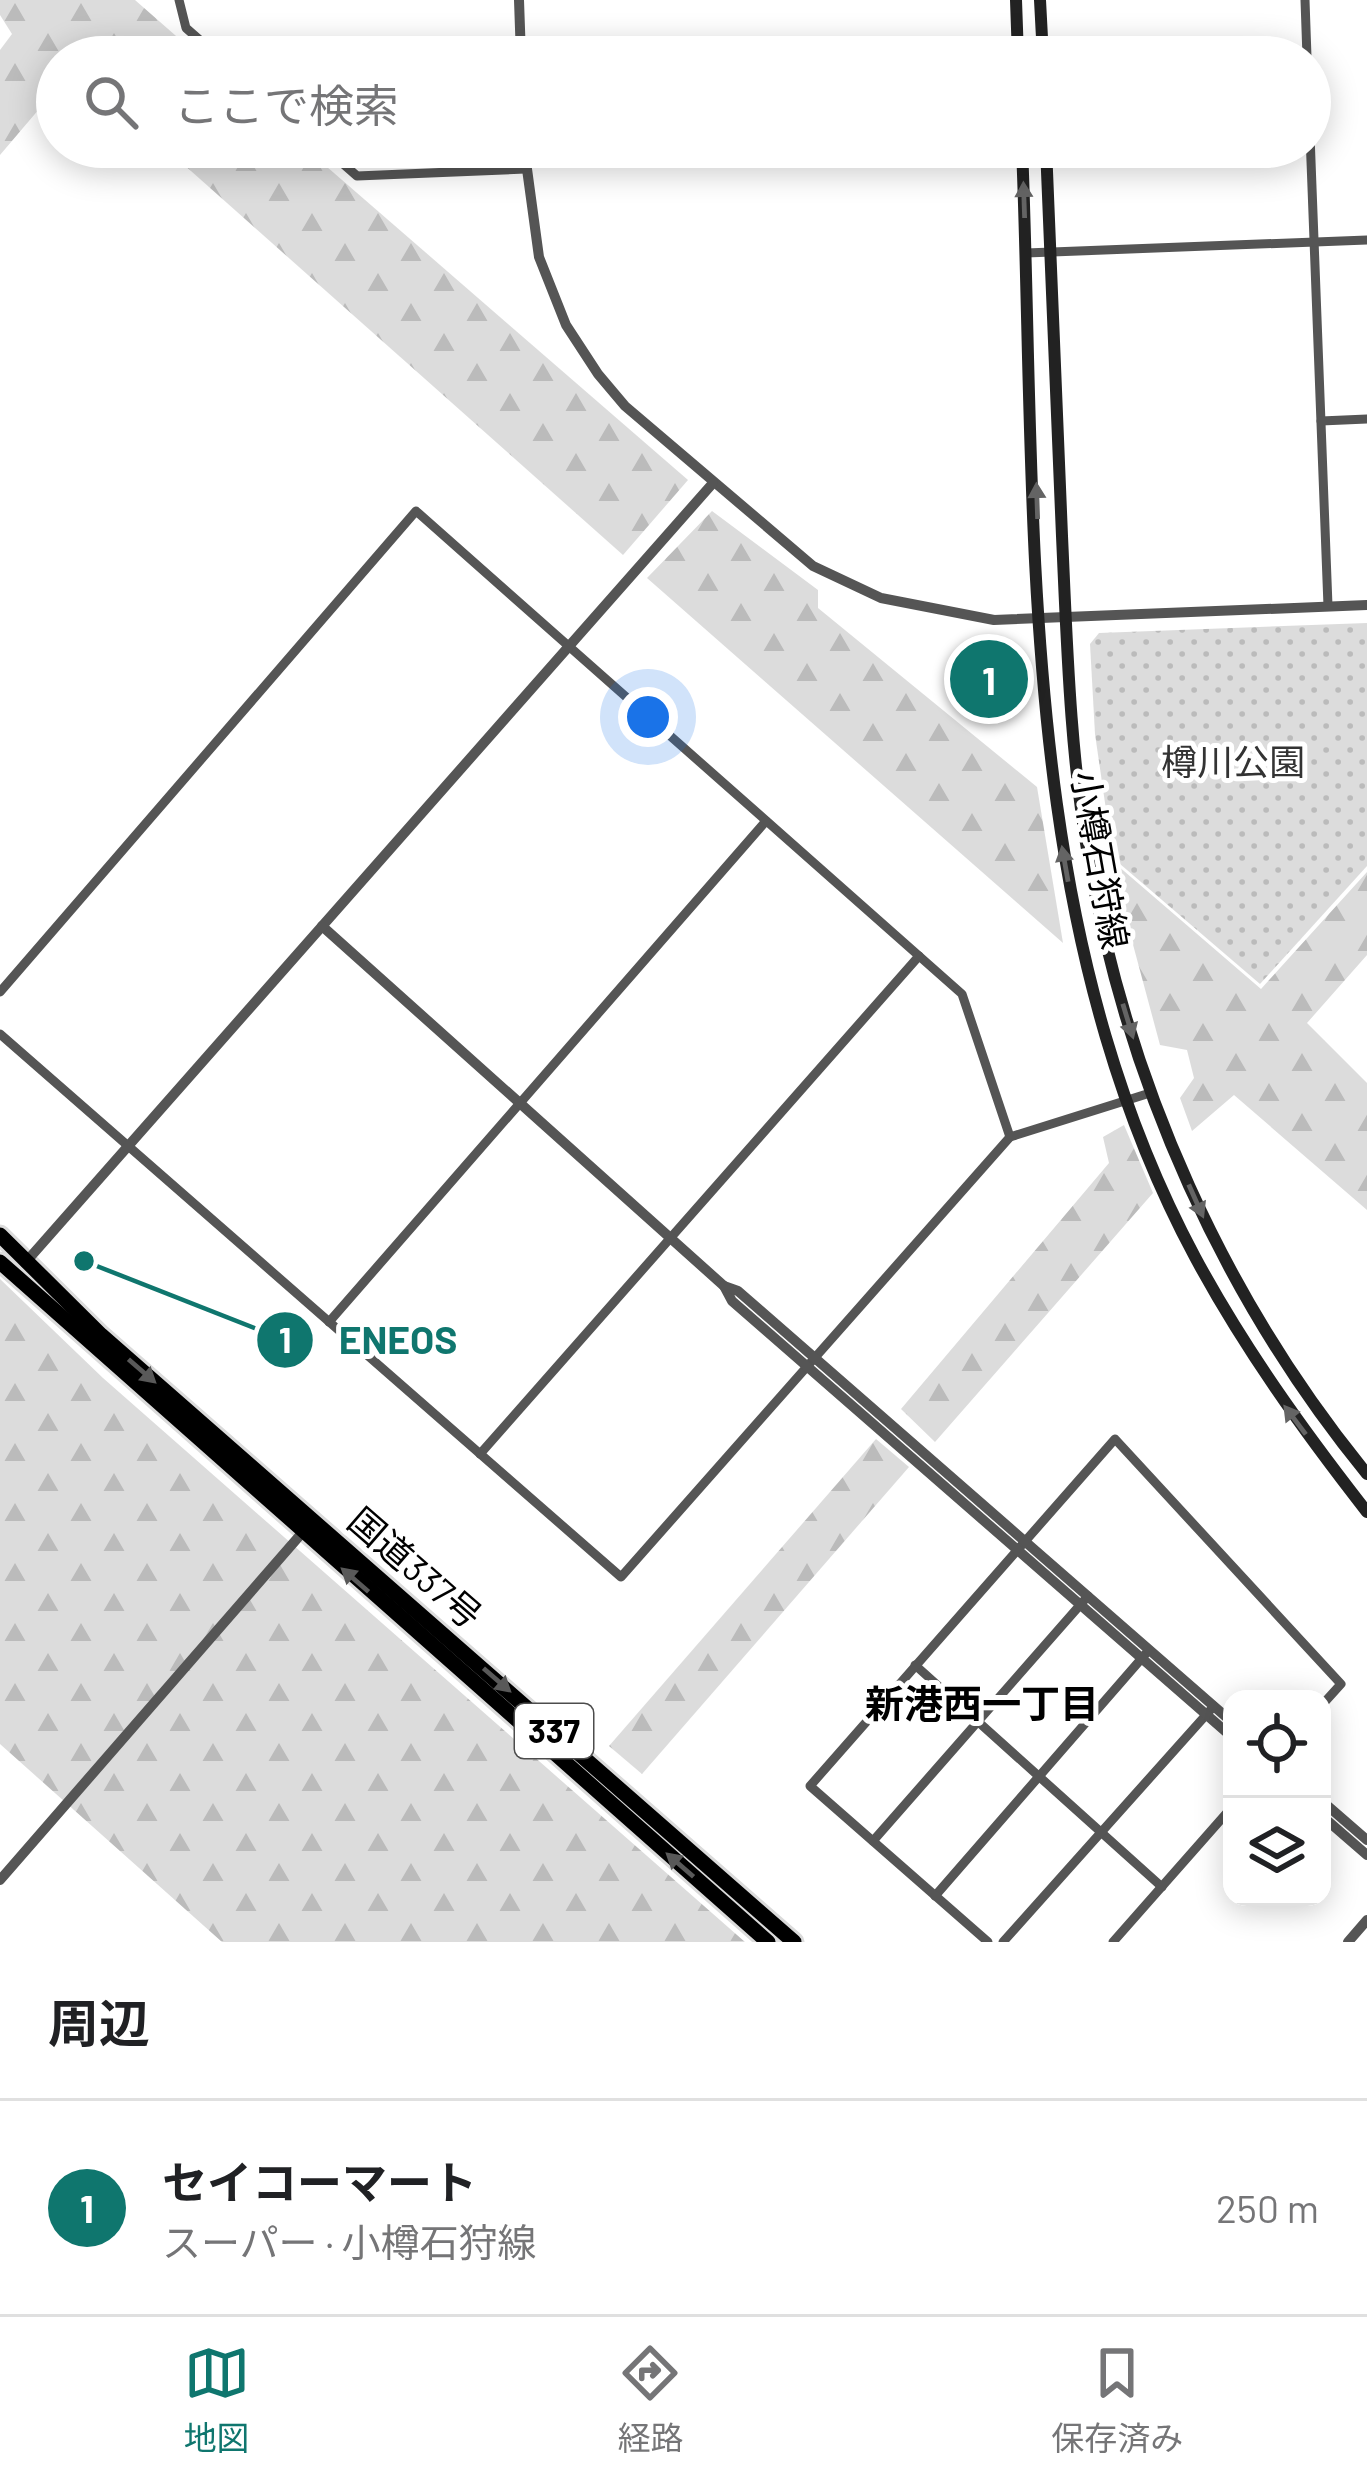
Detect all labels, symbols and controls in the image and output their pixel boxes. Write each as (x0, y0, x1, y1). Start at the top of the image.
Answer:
search box (36, 36, 1331, 168)
icon: search (78, 69, 144, 135)
text: ここで検索 (174, 77, 399, 131)
one-way arrow (1014, 180, 1033, 218)
one-way arrow (1027, 481, 1046, 519)
pin: 1 (950, 634, 1028, 724)
your location (618, 687, 678, 747)
park label: 樽川公園 (1161, 739, 1305, 782)
street label: 小樽石狩線 (1065, 767, 1138, 952)
one-way arrow (1055, 845, 1073, 883)
one-way arrow (1120, 1003, 1138, 1040)
one-way arrow (1186, 1184, 1206, 1219)
callout: ENEOS (255, 1303, 481, 1378)
text: ENEOS (339, 1315, 457, 1362)
text: 1 (279, 1317, 291, 1360)
one-way arrow (127, 1357, 157, 1383)
one-way arrow (1284, 1404, 1308, 1435)
street label: 国道337号 (341, 1497, 491, 1636)
one-way arrow (340, 1567, 370, 1594)
one-way arrow (482, 1667, 512, 1693)
district label: 新港西一丁目 (865, 1679, 1099, 1726)
map controls (1223, 1690, 1331, 1906)
button: locate (1223, 1690, 1331, 1798)
road number: 337 (515, 1704, 593, 1758)
button: layers (1223, 1798, 1331, 1906)
one-way arrow (665, 1852, 695, 1879)
text: 周辺 (48, 1991, 150, 2052)
text: セイコーマート (162, 2154, 477, 2208)
text: 1 (80, 2184, 94, 2231)
text: 250 m (1216, 2184, 1319, 2231)
text: スーパー · 小樽石狩線 (162, 2218, 536, 2265)
tab: 地図 (184, 2340, 250, 2460)
tab: 経路 (617, 2340, 683, 2460)
tab: 保存済み (1051, 2340, 1183, 2460)

